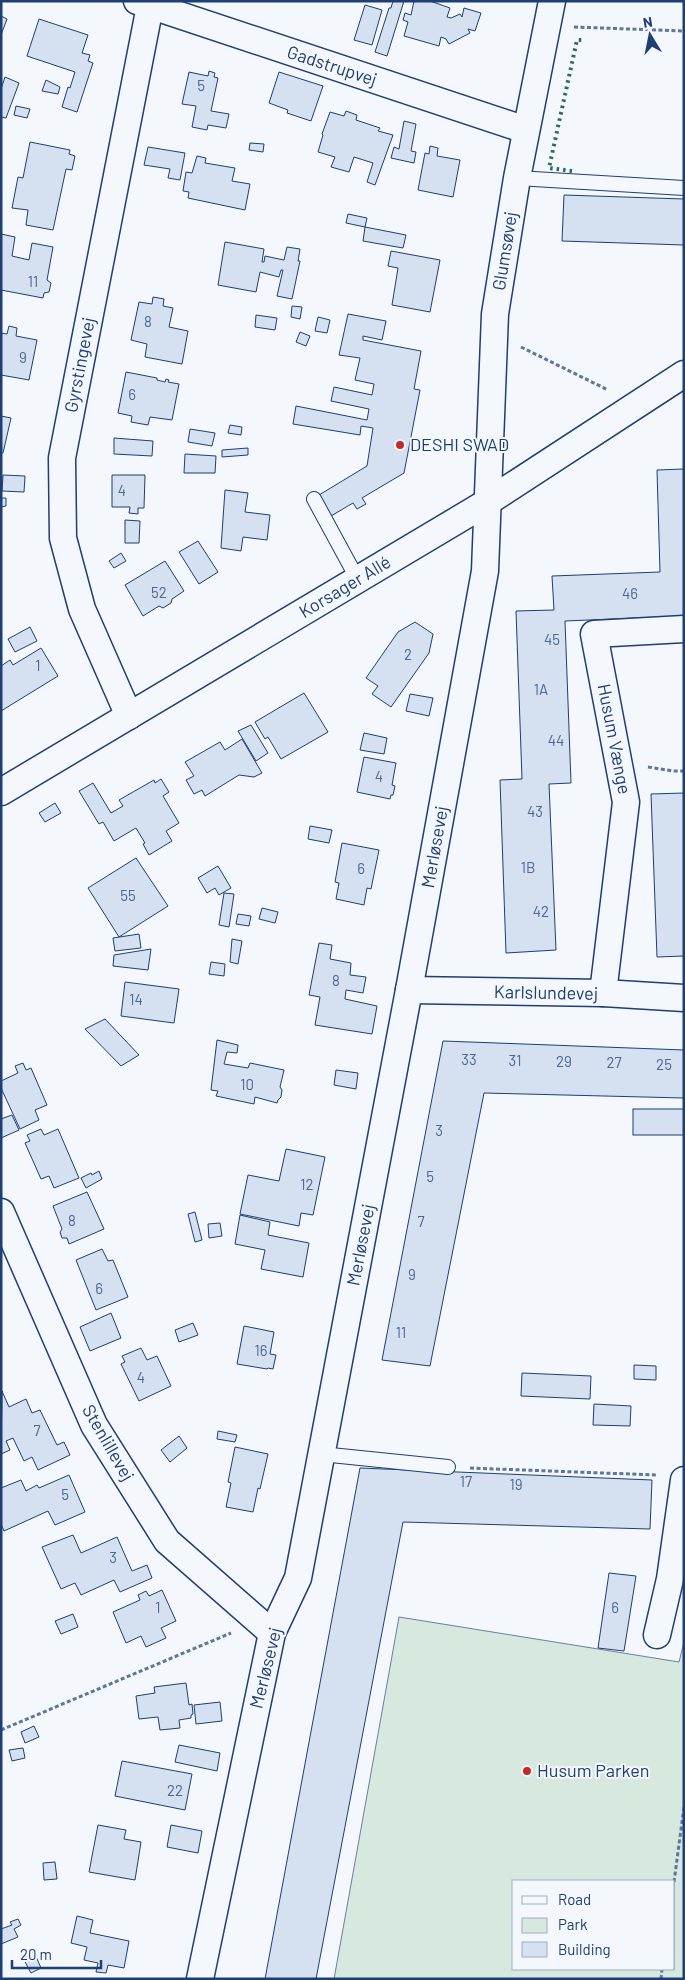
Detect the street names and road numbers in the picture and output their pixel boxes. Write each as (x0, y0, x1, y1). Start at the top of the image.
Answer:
street label: Gadstrupvej (285, 40, 380, 90)
street label: Glumsøvej (487, 210, 521, 292)
street label: Gyrstingevej (59, 315, 99, 414)
street label: Korsager Allé (295, 550, 394, 622)
street label: Husum Vænge (594, 682, 636, 796)
street label: Merløsevej (416, 804, 452, 890)
street label: Karlslundevej (494, 980, 598, 1004)
street label: Merløsevej (341, 1202, 379, 1288)
street label: Stenlillevej (78, 1400, 140, 1485)
street label: Merløsevej (244, 1625, 286, 1711)

